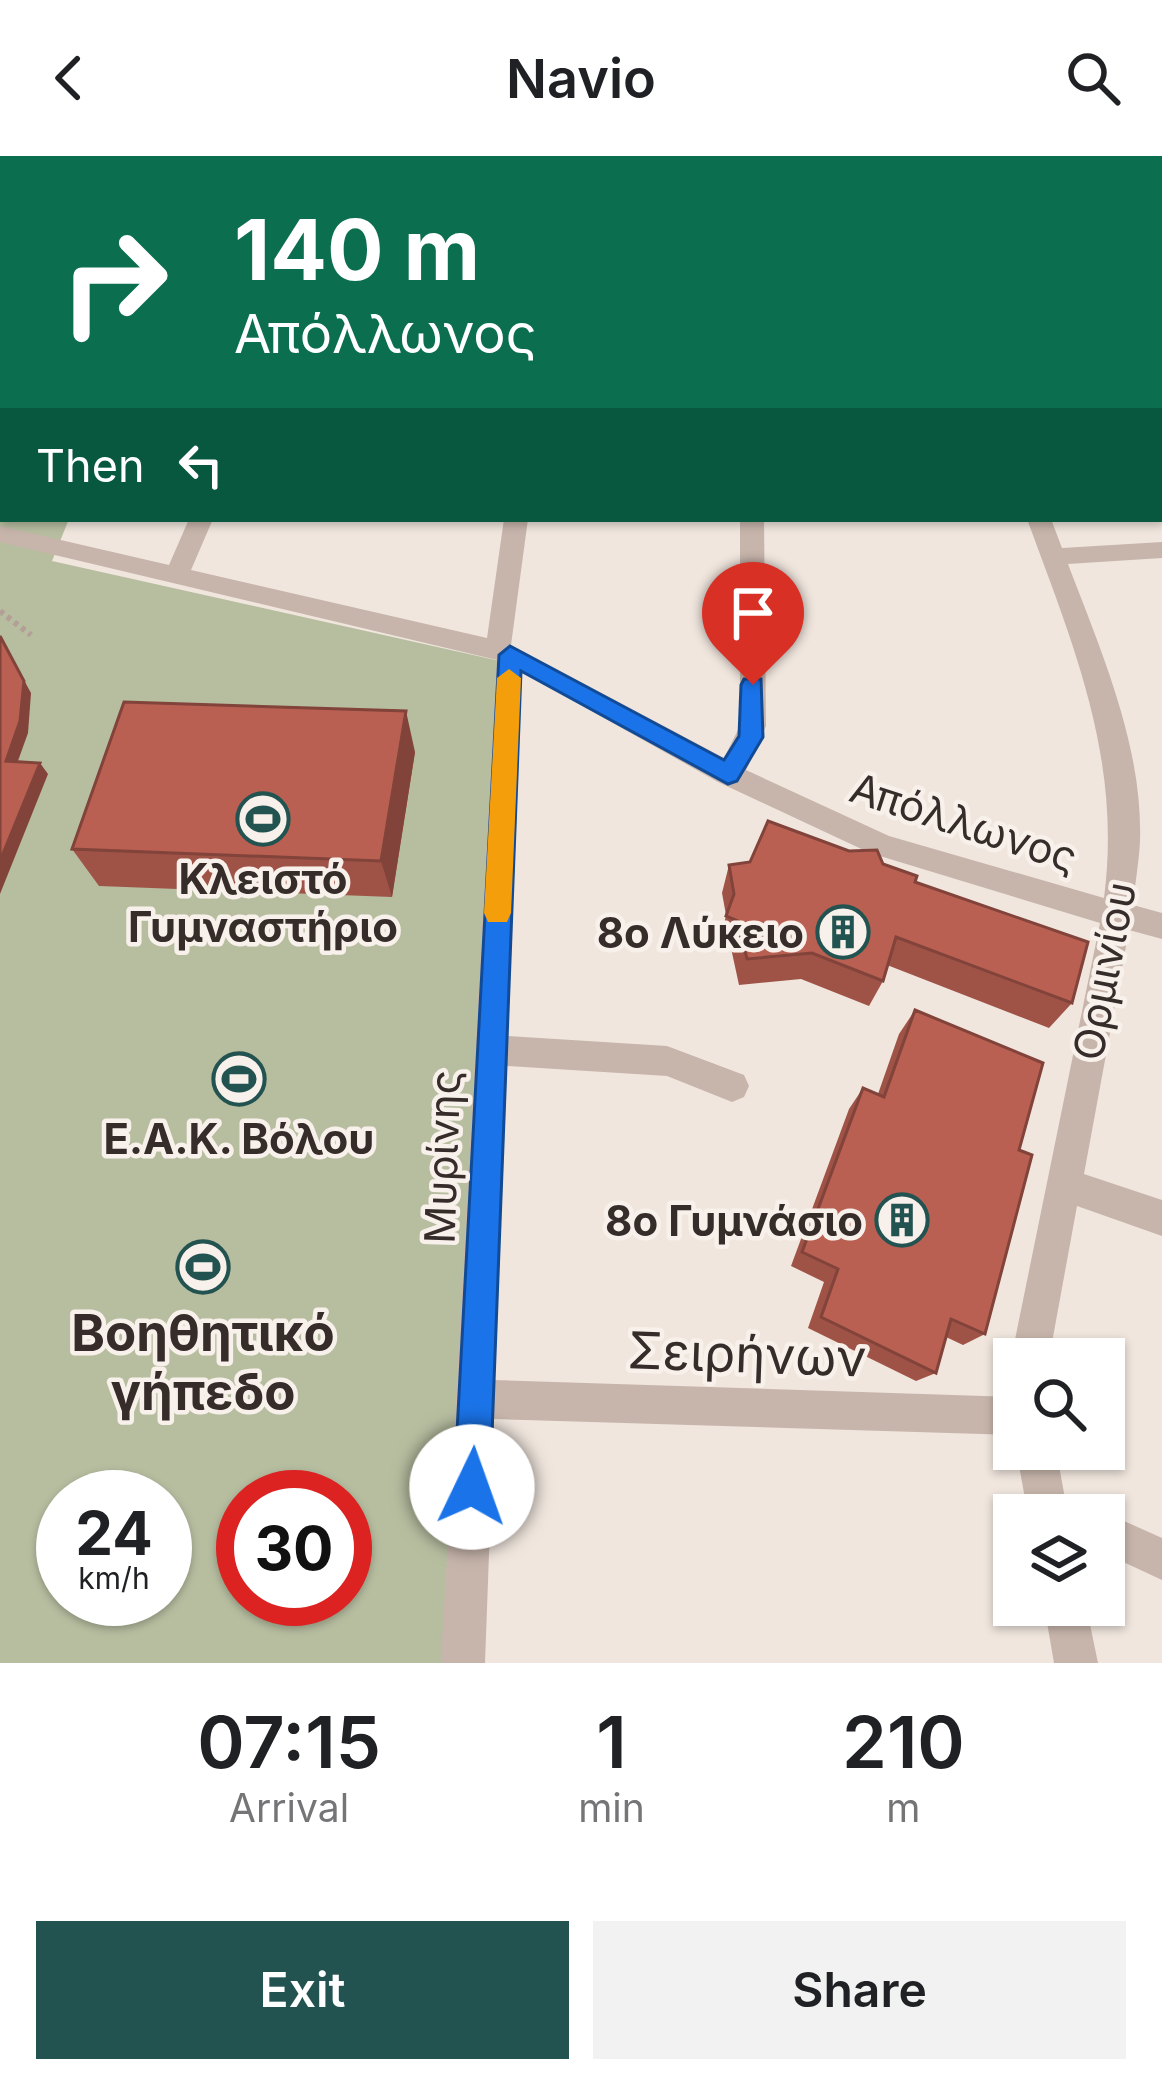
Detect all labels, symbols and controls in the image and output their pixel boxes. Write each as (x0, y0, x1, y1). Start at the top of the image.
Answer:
icon: back (36, 45, 102, 111)
icon: search (1060, 45, 1126, 111)
text: Navio (506, 46, 656, 111)
text: 140 m (234, 199, 480, 300)
icon: right (36, 204, 192, 360)
text: Απόλλωνος (234, 301, 536, 366)
icon: left (168, 432, 234, 498)
text: Then (36, 438, 144, 493)
pin (702, 562, 804, 685)
icon: arrive (720, 580, 786, 646)
street label: Απόλλωνος (844, 761, 1084, 883)
sports icon: Κλειστό Γυμναστήριο (235, 791, 291, 847)
place label: Κλειστό Γυμναστήριο (128, 853, 398, 952)
street label: Ορμινίου (1062, 878, 1146, 1064)
building icon: 8ο Λύκειο (815, 904, 871, 960)
place label: 8ο Λύκειο (597, 907, 804, 958)
sports icon: Ε.Α.Κ. Βόλου (211, 1051, 267, 1107)
street label: Μυρίνης (413, 1069, 471, 1245)
place label: Ε.Α.Κ. Βόλου (104, 1113, 374, 1164)
building icon: 8ο Γυμνάσιο (874, 1192, 930, 1248)
place label: 8ο Γυμνάσιο (605, 1195, 863, 1246)
sports icon: Βοηθητικό γήπεδο (175, 1239, 231, 1295)
place label: Βοηθητικό γήπεδο (71, 1302, 335, 1422)
street label: Σειρήνων (627, 1319, 867, 1389)
map controls (993, 1338, 1125, 1626)
button: search (993, 1338, 1125, 1470)
position arrow (409, 1424, 535, 1550)
speed limit sign: 30 (216, 1470, 372, 1626)
button: layers (993, 1494, 1125, 1626)
text: 24 (75, 1497, 153, 1569)
text: km/h (78, 1560, 150, 1596)
text: 07:15 (197, 1698, 381, 1785)
text: 1 (596, 1698, 627, 1785)
text: 210 (842, 1698, 965, 1785)
text: Arrival (229, 1784, 349, 1831)
text: min (578, 1784, 645, 1831)
text: m (886, 1784, 921, 1831)
button: Exit (36, 1921, 569, 2059)
button: Share (593, 1921, 1126, 2059)

